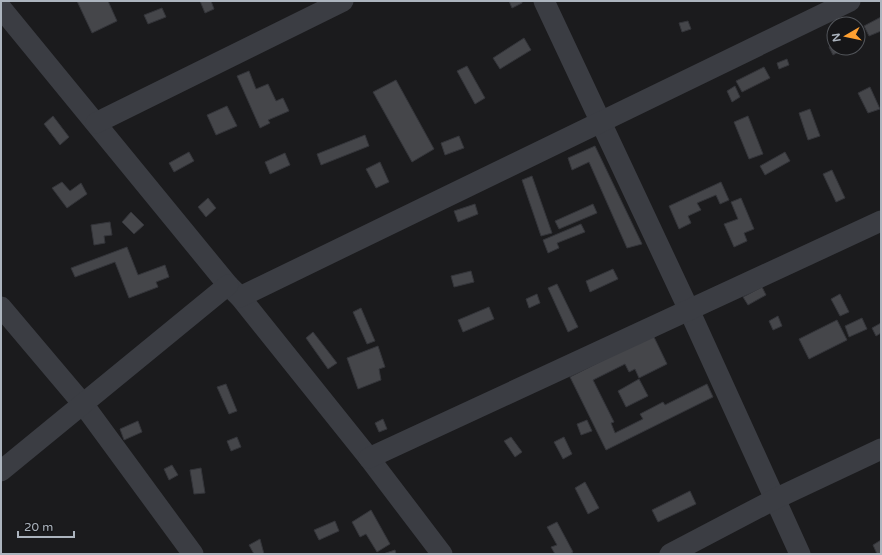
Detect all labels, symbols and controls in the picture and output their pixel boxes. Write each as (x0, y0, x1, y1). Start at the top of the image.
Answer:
north arrow (826, 16, 866, 56)
text: N (830, 32, 844, 43)
scale bar (18, 513, 74, 539)
text: 20 m (24, 520, 53, 534)

